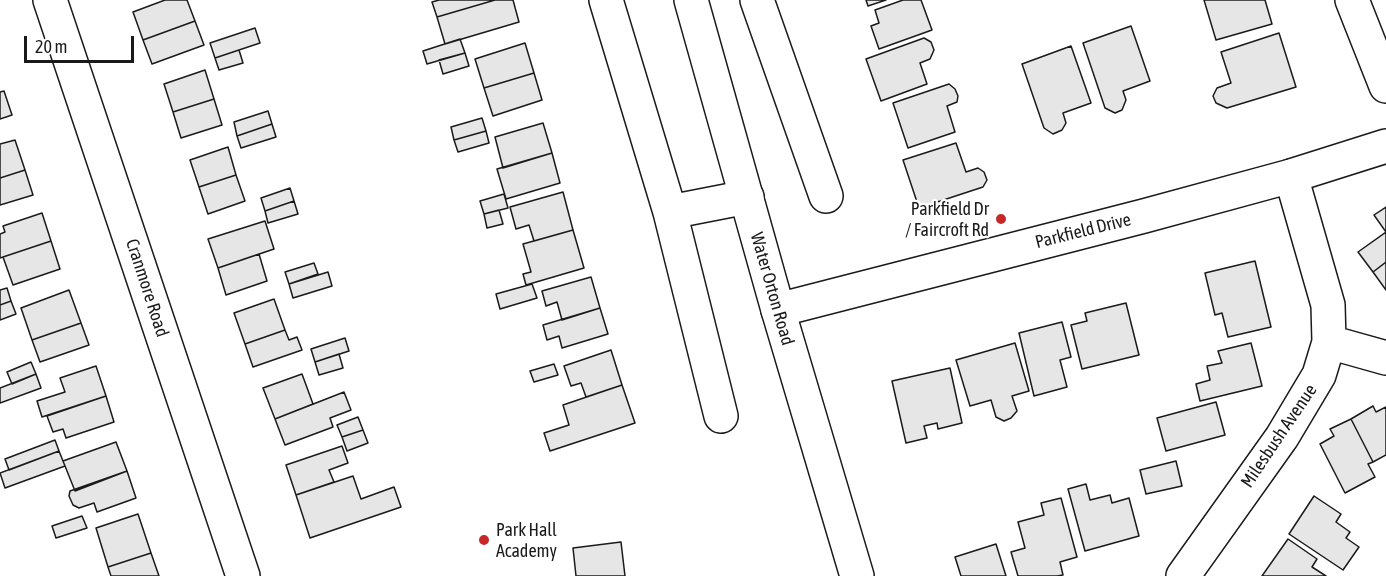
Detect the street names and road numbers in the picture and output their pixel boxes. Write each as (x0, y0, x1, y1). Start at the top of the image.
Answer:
street label: Parkfield Drive (1033, 209, 1133, 253)
street label: Water Orton Road (746, 230, 798, 348)
street label: Cranmore Road (121, 236, 173, 340)
street label: Milesbush Avenue (1237, 380, 1321, 492)

